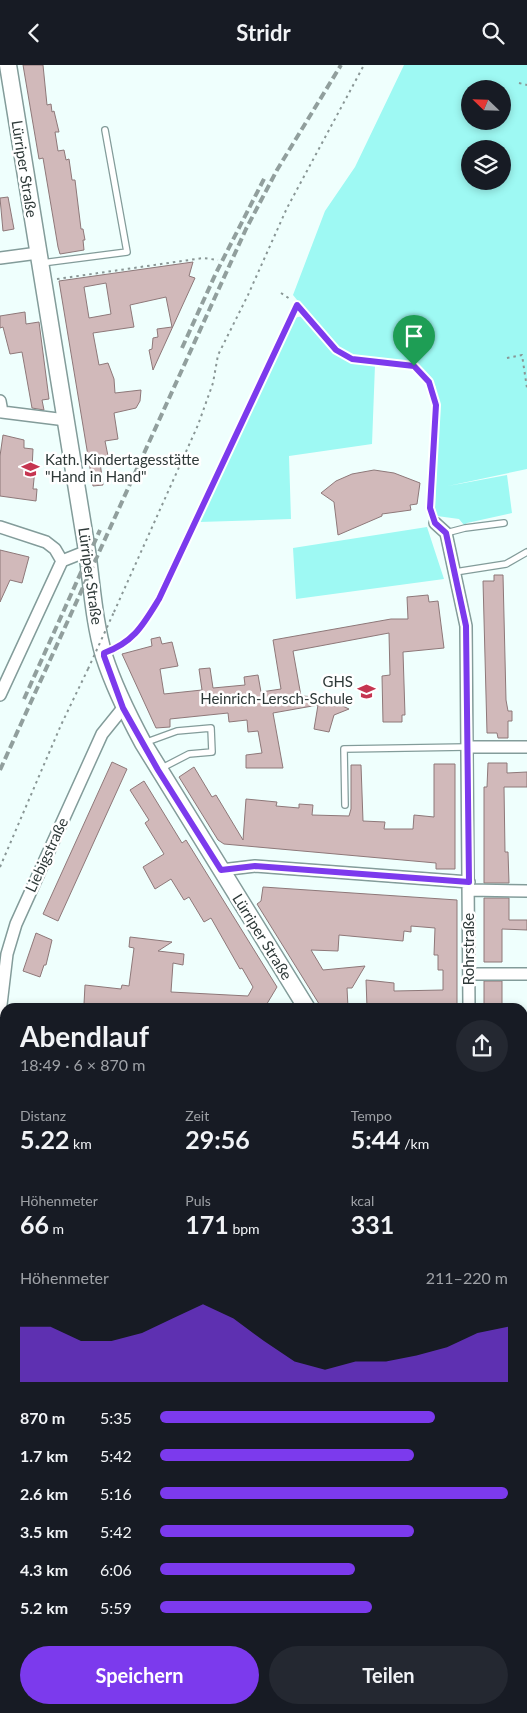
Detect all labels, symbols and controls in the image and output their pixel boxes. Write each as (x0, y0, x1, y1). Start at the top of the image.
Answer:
icon: back (20, 19, 48, 47)
text: Stridr (236, 19, 291, 46)
icon: search (479, 19, 507, 47)
north arrow (461, 80, 511, 130)
map controls (461, 80, 511, 190)
street label: Lürriper Straße (8, 119, 42, 219)
button: layers (461, 140, 511, 190)
pin (393, 315, 435, 366)
icon: arrive (400, 322, 428, 350)
place label: Kath. Kindertagesstätte "Hand in Hand" (45, 450, 199, 485)
school or university icon: Kath. Kindertagesstätte "Hand in Hand" (21, 459, 41, 479)
street label: Lürriper Straße (75, 526, 107, 626)
place label: GHS Heinrich-Lersch-Schule (200, 672, 353, 707)
school or university icon: GHS Heinrich-Lersch-Schule (357, 681, 377, 701)
street label: Liebigstraße (21, 814, 71, 895)
street label: Lürriper Straße (229, 890, 297, 983)
street label: Rohrstraße (459, 913, 477, 985)
text: Abendlauf (20, 1019, 149, 1053)
button: share (456, 1020, 508, 1072)
text: 18:49 · 6 × 870 m (20, 1055, 145, 1074)
text: Distanz (20, 1107, 66, 1124)
text: Zeit (185, 1107, 209, 1124)
text: Tempo (351, 1107, 392, 1124)
text: 5.22 (20, 1124, 69, 1154)
text: 29:56 (185, 1124, 250, 1154)
text: 5:44 (351, 1124, 401, 1154)
text: km (69, 1135, 92, 1152)
text: /km (401, 1135, 429, 1152)
text: Höhenmeter (20, 1192, 98, 1209)
text: Puls (185, 1192, 211, 1209)
text: kcal (351, 1192, 374, 1209)
text: 66 (20, 1209, 49, 1239)
text: 171 (185, 1209, 229, 1239)
text: 331 (351, 1209, 394, 1239)
text: m (49, 1220, 64, 1237)
text: bpm (229, 1220, 260, 1237)
text: Höhenmeter (20, 1268, 109, 1287)
text: 211–220 m (426, 1268, 508, 1287)
text: 870 m (20, 1408, 65, 1427)
text: 5:35 (100, 1408, 132, 1427)
text: 1.7 km (20, 1446, 68, 1465)
text: 5:42 (100, 1446, 132, 1465)
text: 2.6 km (20, 1484, 68, 1503)
text: 5:16 (100, 1484, 132, 1503)
text: 3.5 km (20, 1522, 68, 1541)
text: 5:42 (100, 1522, 132, 1541)
text: 4.3 km (20, 1560, 68, 1579)
text: 6:06 (100, 1560, 132, 1579)
text: 5.2 km (20, 1598, 68, 1617)
text: 5:59 (100, 1598, 132, 1617)
button: Speichern (20, 1646, 259, 1704)
button: Teilen (269, 1646, 508, 1704)

